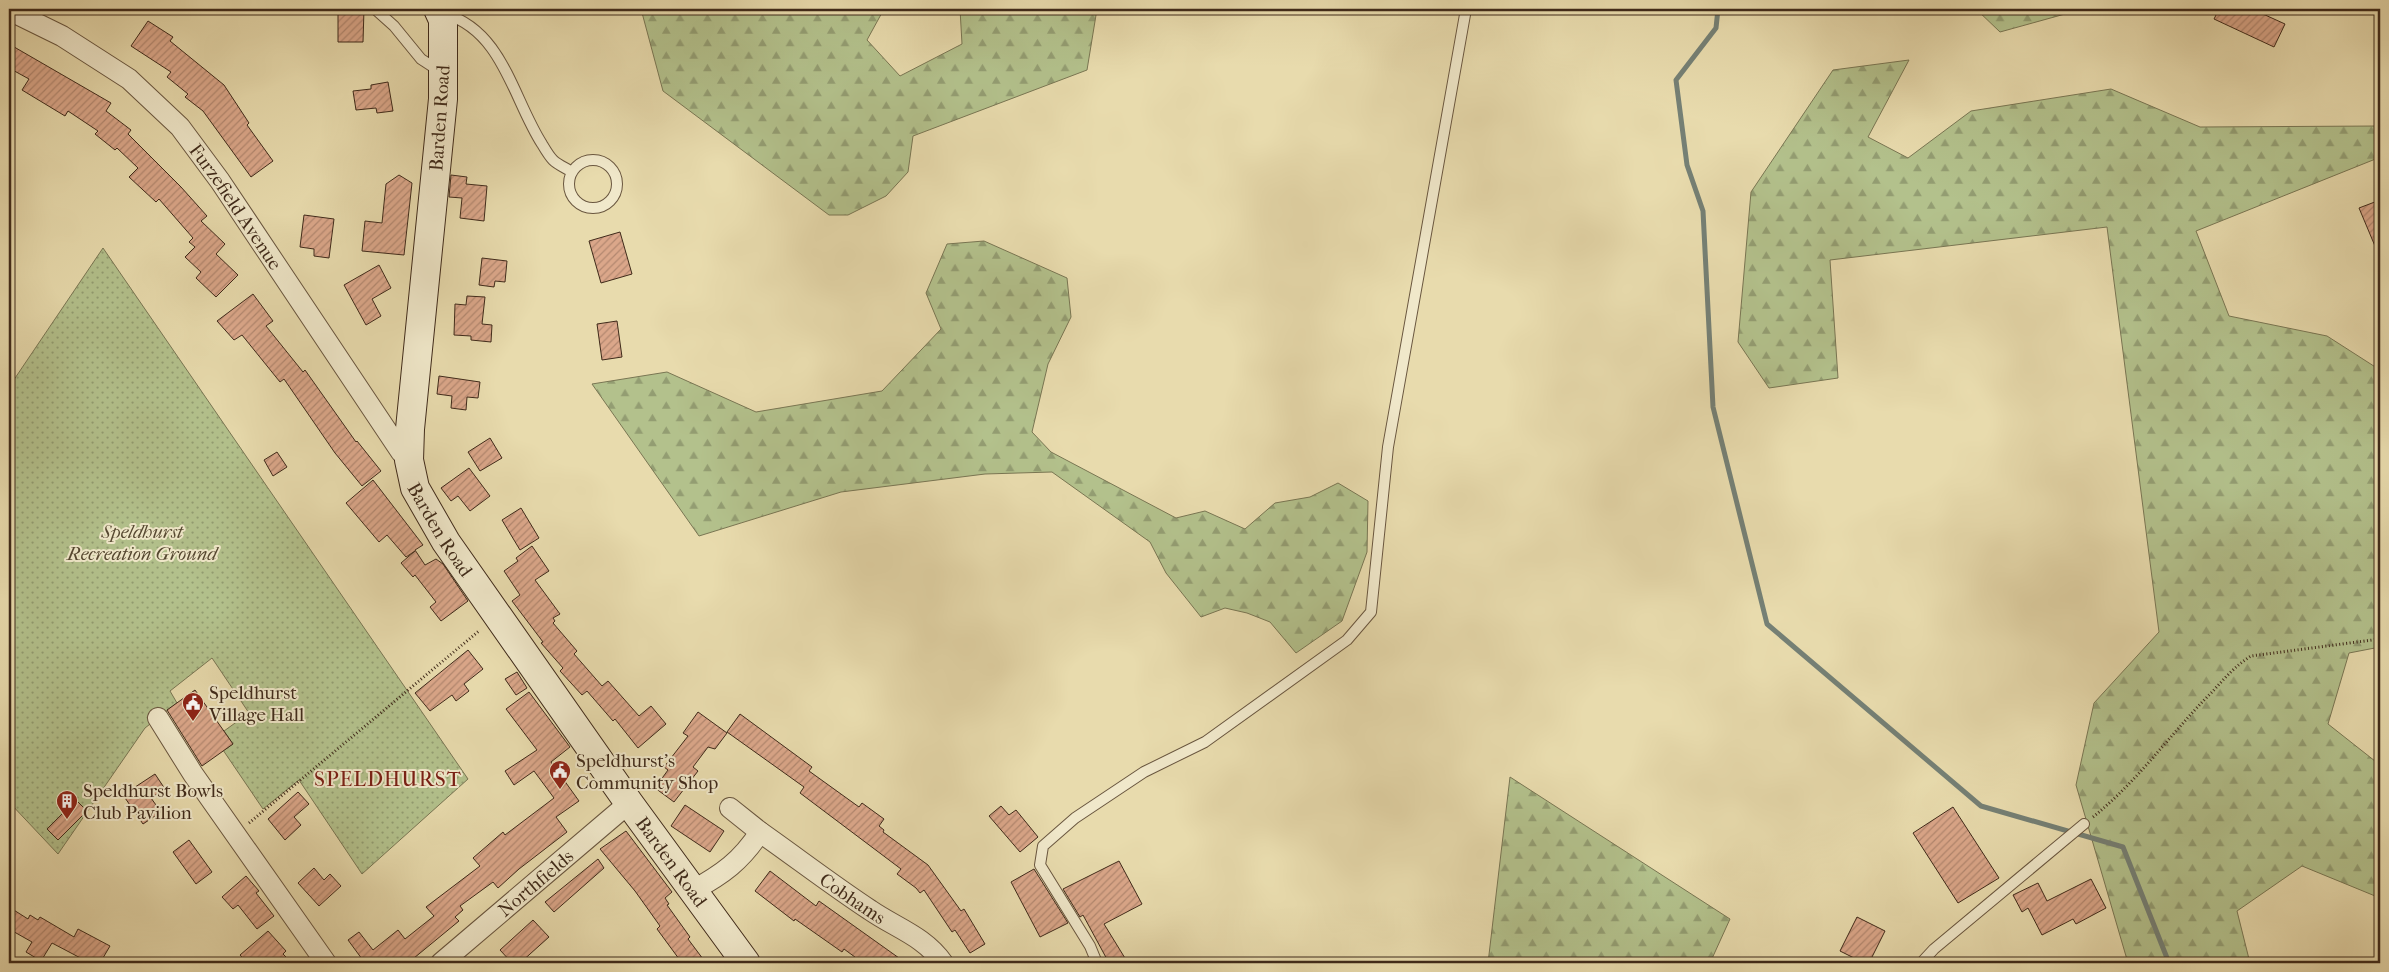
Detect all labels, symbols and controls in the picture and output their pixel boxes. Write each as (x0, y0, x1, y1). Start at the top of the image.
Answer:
street label: Barden Road (425, 64, 455, 172)
street label: Furzefield Avenue (184, 140, 286, 274)
street label: Barden Road (402, 479, 477, 582)
park label: Speldhurst Recreation Ground (65, 521, 219, 565)
place label: Speldhurst Village Hall (208, 682, 304, 726)
public building icon: Speldhurst Village Hall (181, 691, 205, 722)
place label: Speldhurst's Community Shop (576, 750, 718, 794)
public building icon: Speldhurst's Community Shop (548, 759, 572, 790)
district label: SPELDHURST (314, 767, 462, 791)
place label: Speldhurst Bowls Club Pavilion (83, 780, 223, 824)
building icon: Speldhurst Bowls Club Pavilion (55, 789, 79, 820)
street label: Barden Road (631, 813, 712, 912)
street label: Northfields (494, 845, 578, 921)
street label: Cobhams (815, 869, 889, 929)

